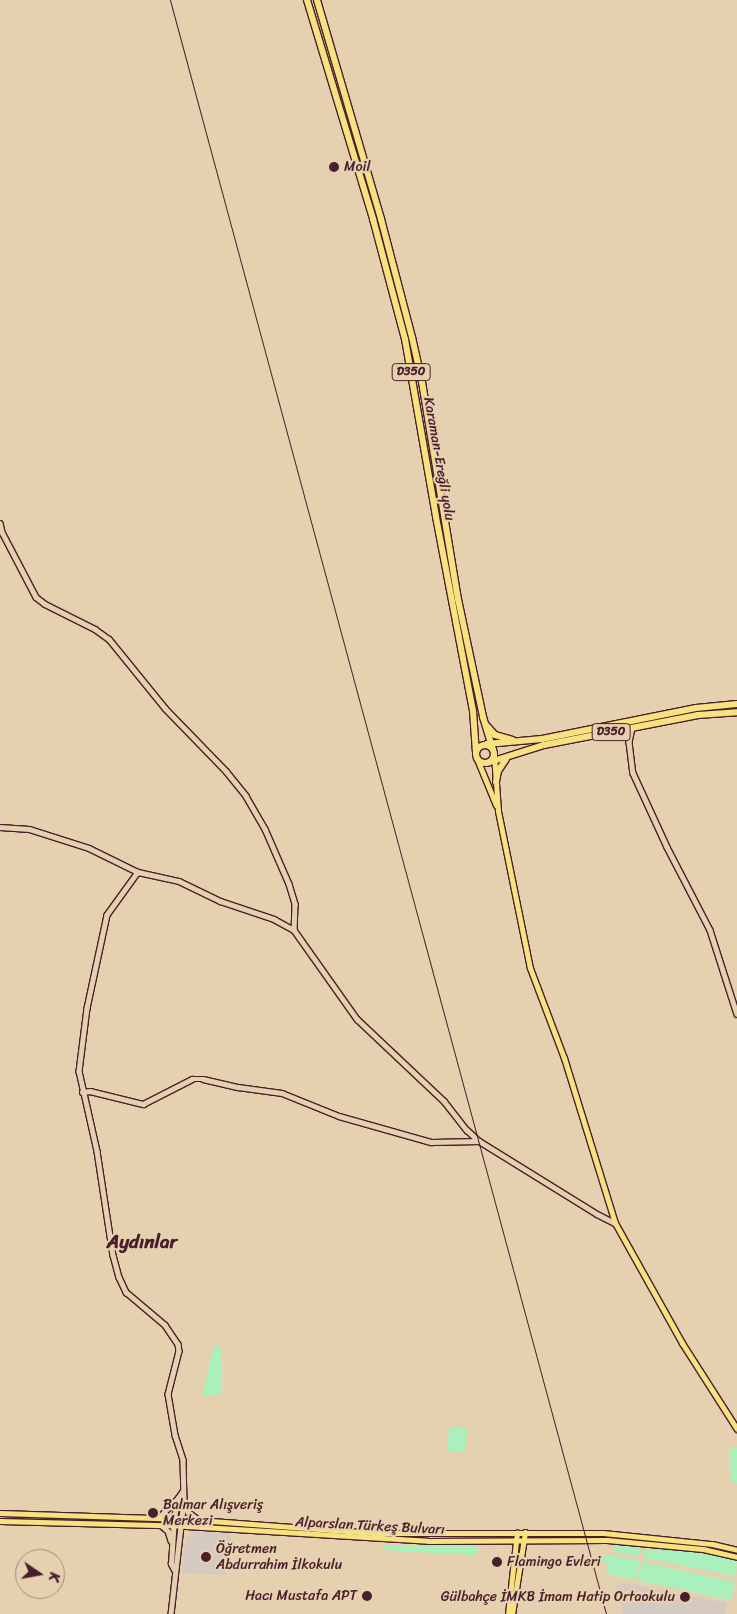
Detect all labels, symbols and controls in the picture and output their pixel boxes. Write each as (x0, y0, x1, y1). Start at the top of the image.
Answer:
place label: Moil (344, 159, 370, 175)
marker: Moil (328, 161, 340, 173)
road number: D350 (391, 362, 431, 382)
street label: Karaman-Ereğli yolu (420, 396, 458, 522)
road number: D350 (591, 722, 631, 742)
district label: Aydınlar (107, 1231, 177, 1253)
place label: Balmar Alışveriş Merkezi (163, 1497, 263, 1530)
marker: Balmar Alışveriş Merkezi (147, 1507, 159, 1519)
street label: Alparslan Türkeş Bulvarı (295, 1514, 445, 1538)
place label: Öğretmen Abdurrahim İlkokulu (216, 1541, 342, 1574)
north arrow (15, 1549, 65, 1599)
marker: Öğretmen Abdurrahim İlkokulu (200, 1551, 212, 1563)
place label: Flamingo Evleri (507, 1554, 601, 1570)
marker: Flamingo Evleri (491, 1556, 503, 1568)
text: K (41, 1570, 67, 1584)
place label: Hacı Mustafa APT (245, 1588, 357, 1604)
place label: Gülbahçe İMKB İmam Hatip Ortaokulu (440, 1589, 675, 1605)
marker: Hacı Mustafa APT (361, 1590, 373, 1602)
marker: Gülbahçe İMKB İmam Hatip Ortaokulu (679, 1591, 691, 1603)

